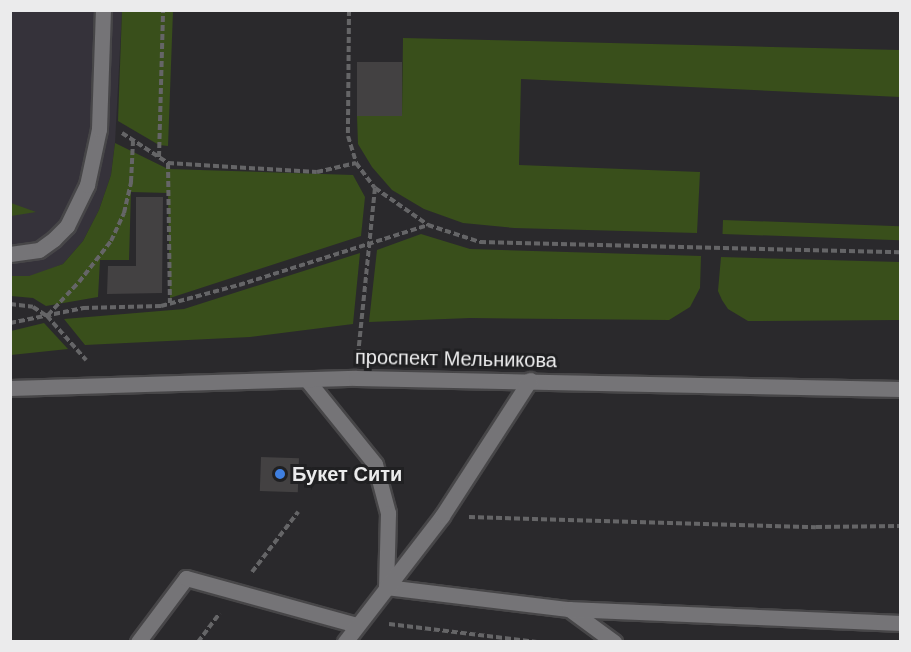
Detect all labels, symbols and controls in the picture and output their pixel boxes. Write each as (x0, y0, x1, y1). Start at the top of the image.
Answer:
street label: проспект Мельникова (355, 345, 557, 373)
place label: Букет Сити (292, 462, 402, 486)
marker: Букет Сити (273, 467, 287, 481)

